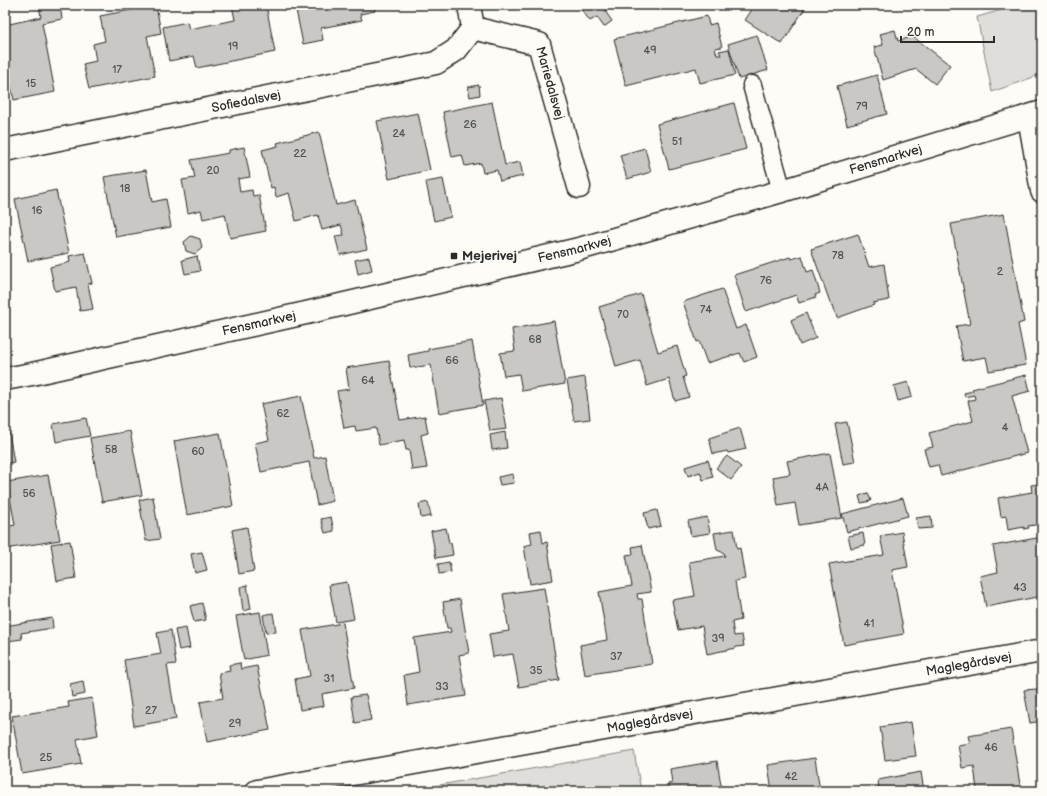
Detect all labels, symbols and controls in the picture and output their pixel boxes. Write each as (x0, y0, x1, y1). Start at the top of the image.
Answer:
scale bar (901, 18, 994, 44)
text: 20 m (907, 25, 934, 40)
house number: 19 (228, 40, 238, 53)
house number: 49 (643, 44, 657, 57)
street label: Mariedalsvej (532, 45, 568, 122)
house number: 17 (112, 63, 122, 76)
house number: 15 (26, 77, 36, 90)
street label: Sofiedalsvej (210, 87, 282, 116)
house number: 79 (856, 100, 868, 113)
house number: 26 (463, 118, 477, 131)
house number: 24 (392, 127, 406, 140)
house number: 51 (672, 135, 682, 148)
street label: Fensmarkvej (847, 141, 924, 178)
house number: 22 (294, 147, 307, 160)
house number: 20 (207, 164, 220, 177)
house number: 18 (120, 182, 130, 195)
house number: 16 (32, 204, 43, 217)
street label: Fensmarkvej (536, 232, 613, 266)
place label: Mejerivej (462, 248, 517, 264)
house number: 78 (832, 249, 844, 262)
marker: Mejerivej (449, 251, 459, 261)
house number: 2 (997, 265, 1004, 278)
house number: 76 (760, 274, 772, 287)
house number: 74 (700, 303, 712, 316)
street label: Fensmarkvej (221, 308, 297, 339)
house number: 70 (617, 308, 629, 321)
house number: 68 (528, 333, 542, 346)
house number: 66 (445, 354, 459, 367)
house number: 64 (361, 374, 375, 387)
house number: 62 (276, 407, 290, 420)
house number: 4 (1002, 421, 1009, 434)
house number: 58 (105, 443, 117, 456)
house number: 60 (191, 445, 205, 458)
house number: 4A (815, 481, 829, 494)
house number: 56 (22, 487, 36, 500)
house number: 43 (1013, 581, 1027, 594)
house number: 41 (864, 617, 874, 630)
house number: 39 (711, 632, 725, 645)
street label: Maglegårdsvej (925, 649, 1013, 680)
house number: 37 (610, 650, 623, 663)
house number: 35 (529, 664, 543, 677)
house number: 31 (323, 672, 335, 685)
house number: 33 (435, 680, 449, 693)
house number: 27 (145, 704, 158, 717)
street label: Maglegårdsvej (606, 705, 694, 736)
house number: 29 (229, 717, 241, 730)
house number: 46 (984, 741, 998, 754)
house number: 25 (40, 751, 52, 764)
house number: 42 (784, 770, 798, 783)

